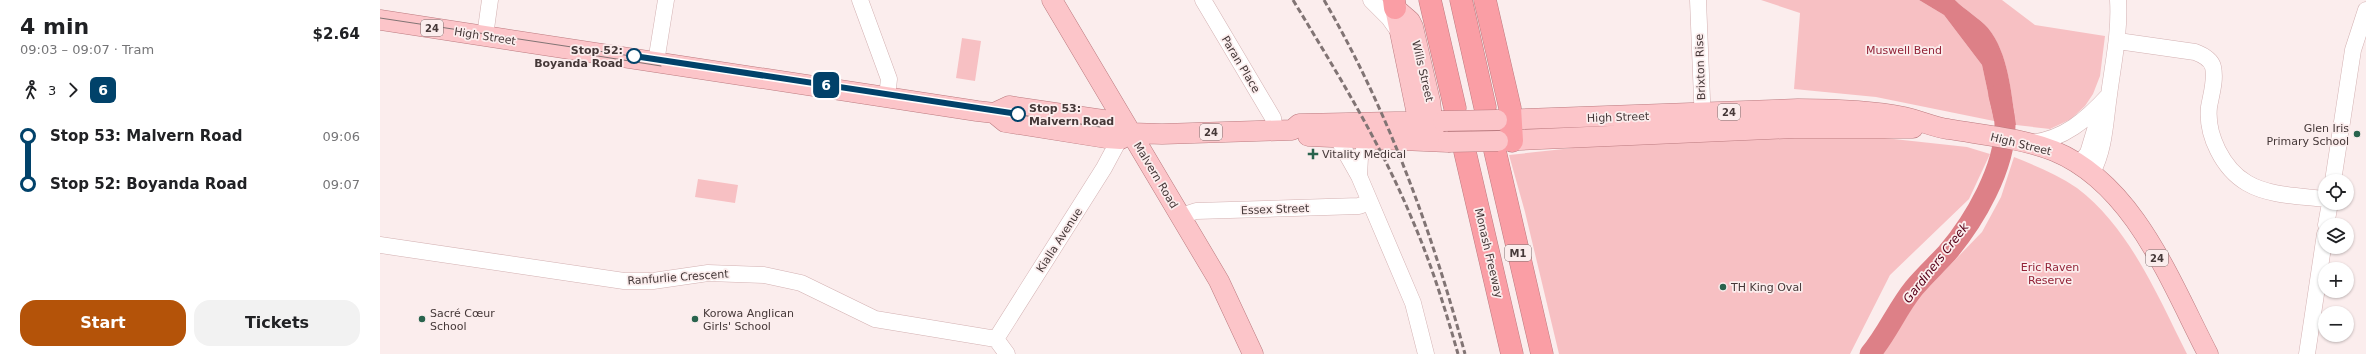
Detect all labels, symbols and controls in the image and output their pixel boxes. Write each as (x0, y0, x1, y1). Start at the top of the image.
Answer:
text: 4 min (20, 14, 89, 39)
road number: 24 (421, 20, 443, 36)
text: $2.64 (313, 25, 360, 43)
street label: High Street (453, 25, 517, 48)
street label: Brixton Rise (1693, 33, 1708, 100)
street label: Paran Place (1219, 34, 1263, 95)
street label: Wills Street (1409, 39, 1436, 104)
text: 09:03 – 09:07 · Tram (20, 42, 154, 57)
place label: Stop 52: Boyanda Road (534, 44, 623, 70)
park label: Muswell Bend (1866, 44, 1942, 57)
marker: Stop 52: Boyanda Road (626, 48, 642, 64)
line badge: 6 (813, 72, 839, 98)
text: 6 (821, 77, 831, 93)
icon: walk (20, 79, 42, 101)
icon: forward (62, 79, 84, 101)
text: 6 (98, 82, 108, 98)
text: 3 (48, 83, 56, 98)
place label: Stop 53: Malvern Road (1029, 102, 1114, 128)
road number: 24 (1718, 104, 1740, 120)
marker: Stop 53: Malvern Road (1010, 106, 1026, 122)
street label: High Street (1587, 110, 1650, 125)
place label: Glen Iris Primary School (2266, 122, 2349, 148)
road number: 24 (1200, 124, 1222, 140)
text: Stop 53: Malvern Road (50, 127, 243, 145)
text: 09:06 (323, 129, 360, 144)
marker: Glen Iris Primary School (2352, 129, 2362, 139)
street label: High Street (1989, 131, 2053, 158)
street label: Malvern Road (1131, 140, 1180, 211)
marker: Vitality Medical (1307, 148, 1319, 160)
place label: Vitality Medical (1322, 148, 1406, 161)
map controls (2318, 174, 2354, 342)
button: locate (2318, 174, 2354, 210)
text: Stop 52: Boyanda Road (50, 175, 247, 193)
text: 09:07 (323, 177, 360, 192)
street label: Essex Street (1241, 202, 1310, 217)
street label: Kialla Avenue (1034, 205, 1085, 275)
street label: Monash Freeway (1472, 207, 1505, 300)
button: layers (2318, 218, 2354, 254)
water label: Gardiners Creek (1900, 219, 1972, 306)
road number: M1 (1505, 245, 1531, 261)
road number: 24 (2146, 250, 2168, 266)
park label: Eric Raven Reserve (2021, 261, 2079, 287)
button: + (2318, 262, 2354, 298)
street label: Ranfurlie Crescent (627, 267, 730, 288)
place label: TH King Oval (1730, 281, 1802, 294)
marker: TH King Oval (1718, 282, 1728, 292)
button: Start (20, 300, 186, 346)
button: Tickets (194, 300, 360, 346)
button: − (2318, 306, 2354, 342)
place label: Sacré Cœur School (430, 307, 495, 333)
place label: Korowa Anglican Girls' School (703, 307, 794, 333)
marker: Sacré Cœur School (417, 314, 427, 324)
marker: Korowa Anglican Girls' School (690, 314, 700, 324)

